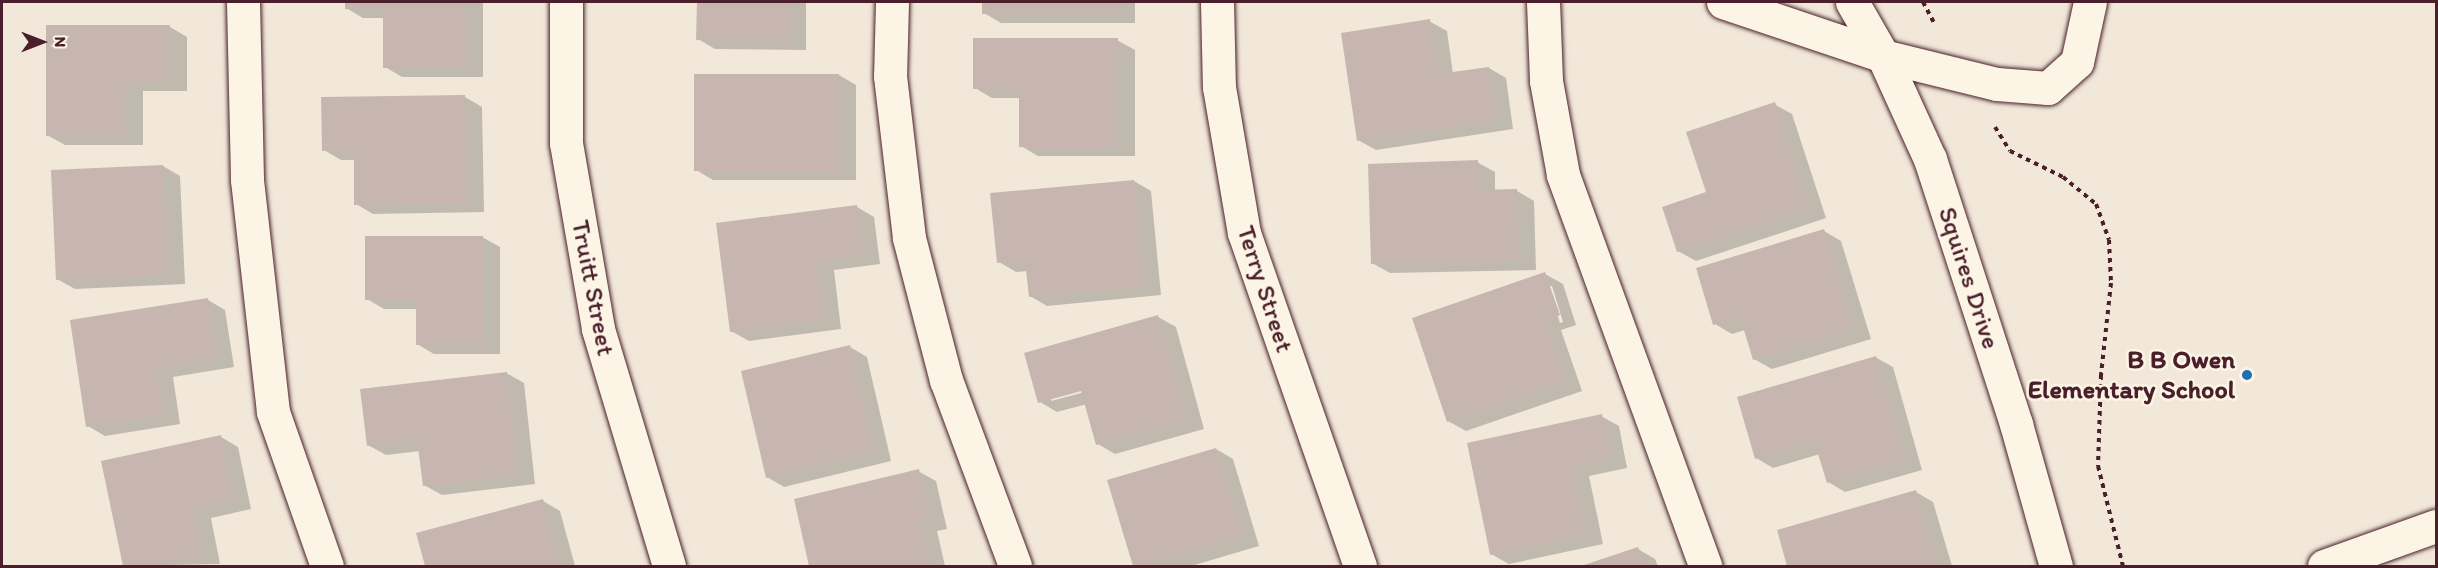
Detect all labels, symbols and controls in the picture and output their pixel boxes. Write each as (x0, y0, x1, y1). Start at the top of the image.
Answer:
north arrow (12, 12, 72, 72)
text: N (51, 37, 70, 47)
street label: Squires Drive (1931, 203, 2007, 353)
street label: Truitt Street (565, 218, 621, 358)
street label: Terry Street (1230, 222, 1300, 356)
place label: B B Owen Elementary School (2028, 344, 2235, 406)
marker: B B Owen Elementary School (2240, 368, 2254, 382)

